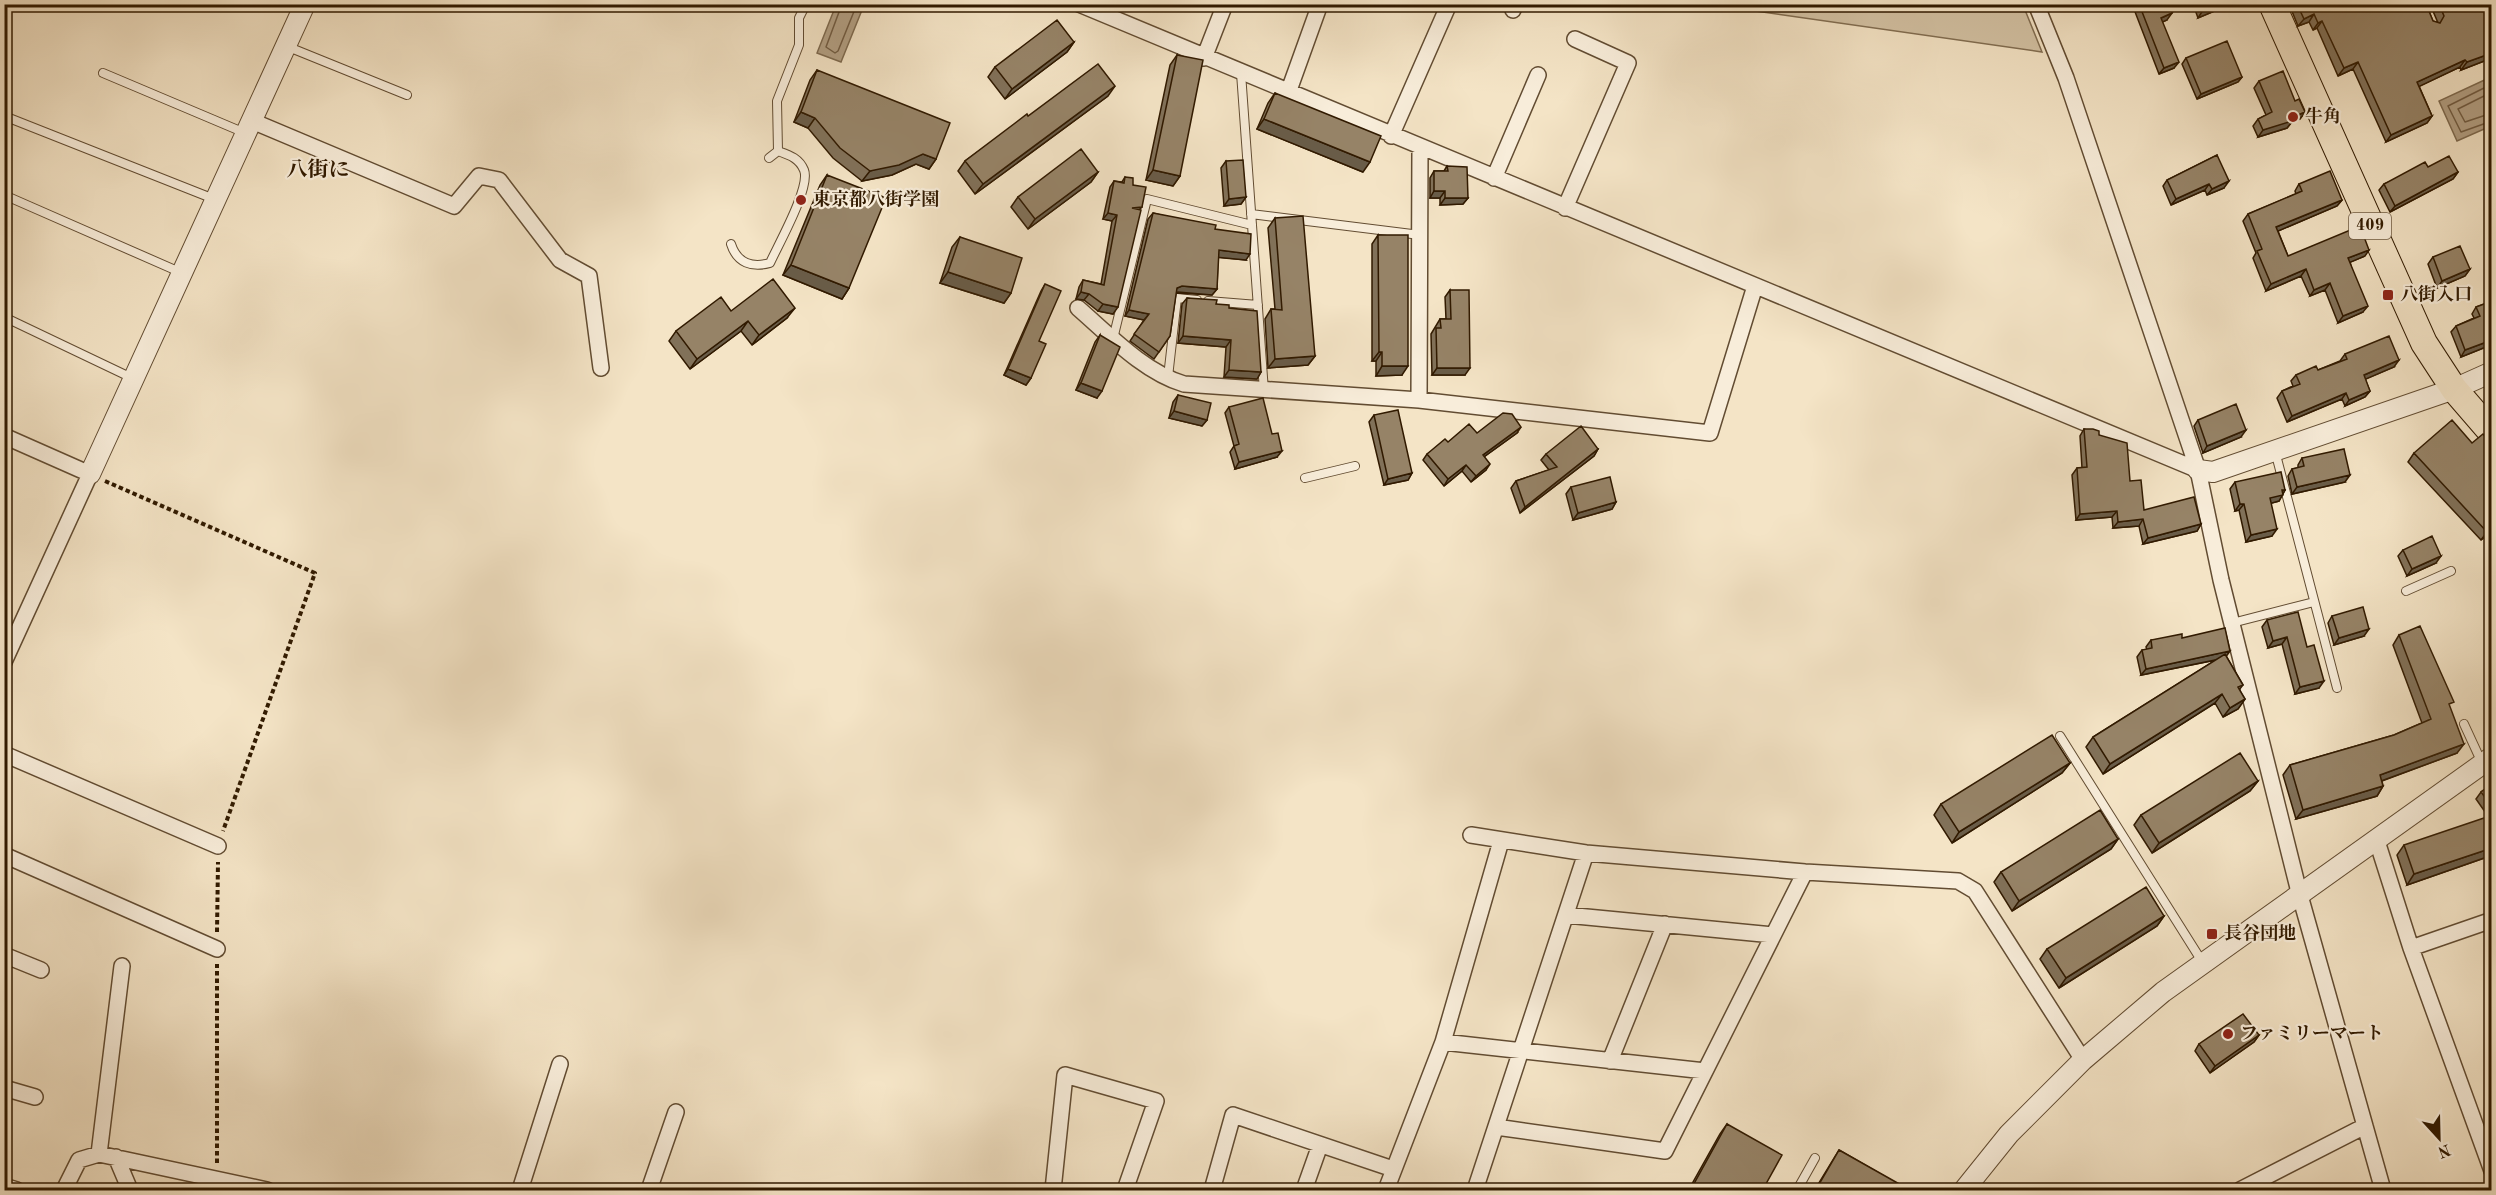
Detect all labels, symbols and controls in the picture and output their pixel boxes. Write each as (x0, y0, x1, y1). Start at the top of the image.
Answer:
place label: 牛角 (2305, 106, 2341, 126)
marker: 牛角 (2286, 110, 2300, 124)
district label: 八街に (287, 158, 350, 181)
place label: 東京都八街学園 (813, 189, 939, 209)
marker: 東京都八街学園 (794, 193, 808, 207)
road number: 409 (2349, 213, 2391, 239)
place label: 八街入口 (2400, 284, 2472, 304)
marker: 八街入口 (2381, 288, 2395, 302)
place label: 長谷団地 (2224, 923, 2296, 943)
marker: 長谷団地 (2205, 927, 2219, 941)
place label: ファミリーマート (2240, 1024, 2384, 1043)
marker: ファミリーマート (2221, 1027, 2235, 1041)
north arrow (2409, 1108, 2469, 1168)
text: N (2434, 1140, 2453, 1160)

